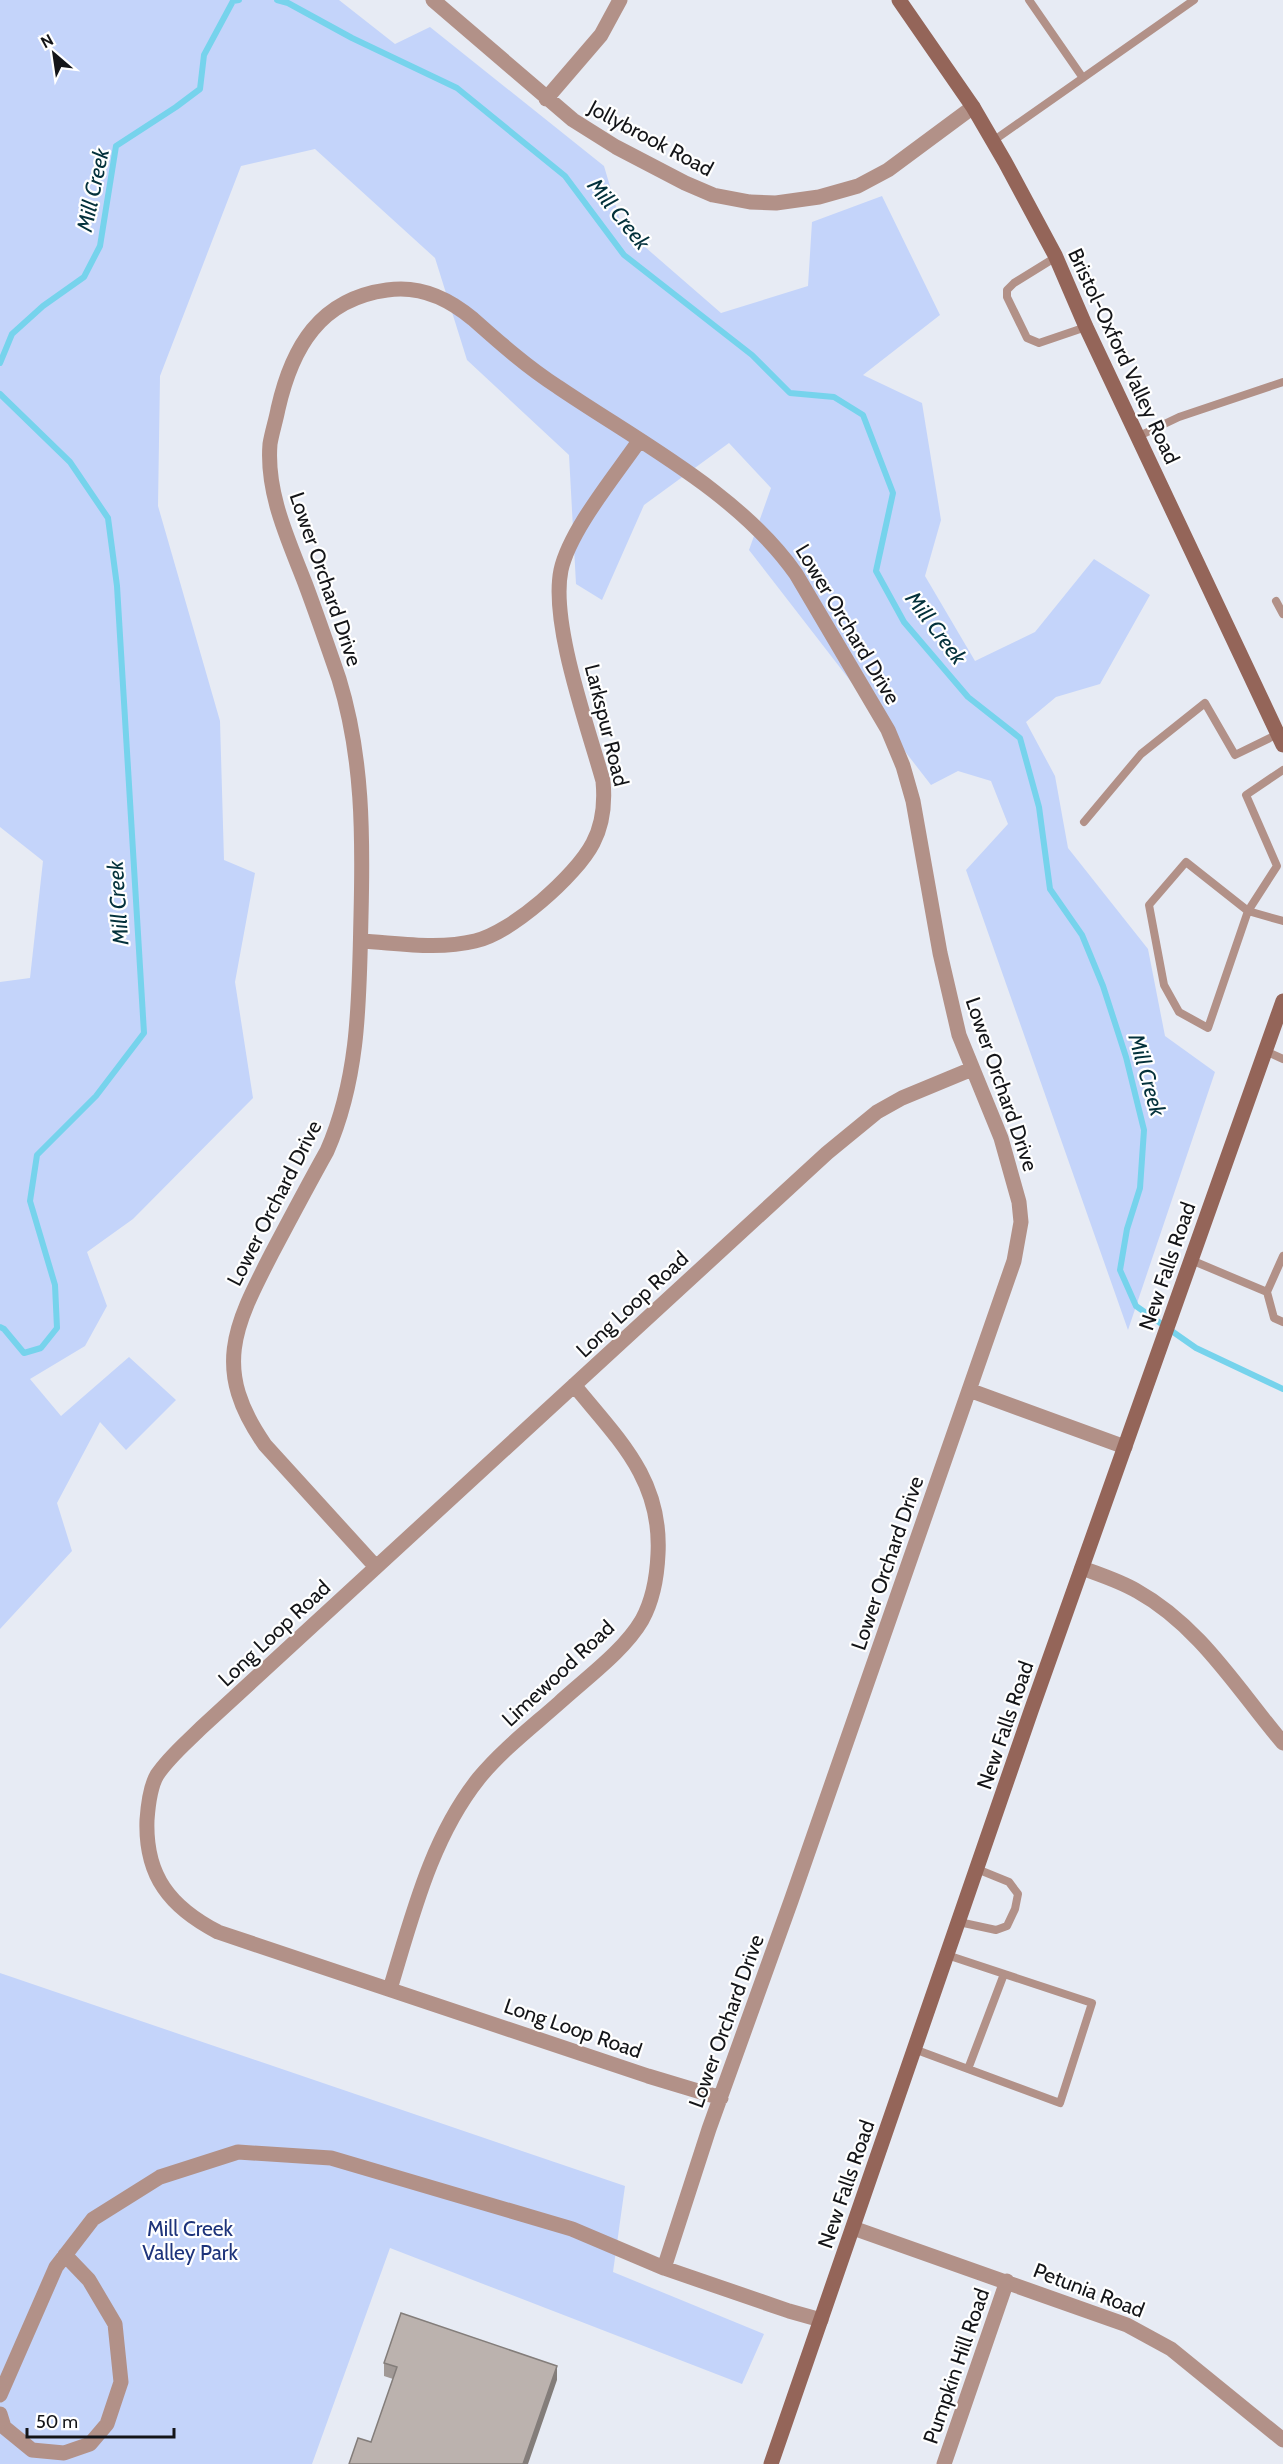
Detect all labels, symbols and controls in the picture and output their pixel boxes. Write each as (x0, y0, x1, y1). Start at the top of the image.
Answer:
north arrow (24, 24, 84, 84)
text: N (37, 30, 57, 52)
street label: Jollybrook Road (583, 94, 718, 181)
water label: Mill Creek (71, 145, 115, 235)
water label: Mill Creek (581, 172, 656, 256)
street label: Bristol-Oxford Valley Road (1063, 244, 1185, 468)
street label: Lower Orchard Drive (285, 489, 368, 669)
street label: Lower Orchard Drive (790, 539, 906, 709)
water label: Mill Creek (899, 585, 973, 670)
street label: Larkspur Road (580, 661, 634, 789)
water label: Mill Creek (102, 859, 134, 947)
street label: Lower Orchard Drive (961, 994, 1044, 1174)
water label: Mill Creek (1122, 1030, 1172, 1120)
street label: Lower Orchard Drive (221, 1116, 327, 1290)
street label: New Falls Road (1133, 1199, 1201, 1333)
street label: Long Loop Road (571, 1246, 693, 1362)
street label: Lower Orchard Drive (846, 1473, 929, 1653)
street label: Long Loop Road (213, 1575, 335, 1691)
street label: Limewood Road (497, 1615, 619, 1731)
street label: New Falls Road (971, 1658, 1039, 1792)
street label: Lower Orchard Drive (683, 1931, 769, 2111)
street label: Long Loop Road (501, 1993, 645, 2063)
street label: New Falls Road (812, 2117, 880, 2251)
park label: Mill Creek Valley Park (142, 2216, 238, 2265)
street label: Petunia Road (1030, 2257, 1148, 2323)
street label: Pumpkin Hill Road (918, 2285, 994, 2447)
scale bar (27, 2401, 174, 2439)
text: 50 m (36, 2411, 78, 2433)

